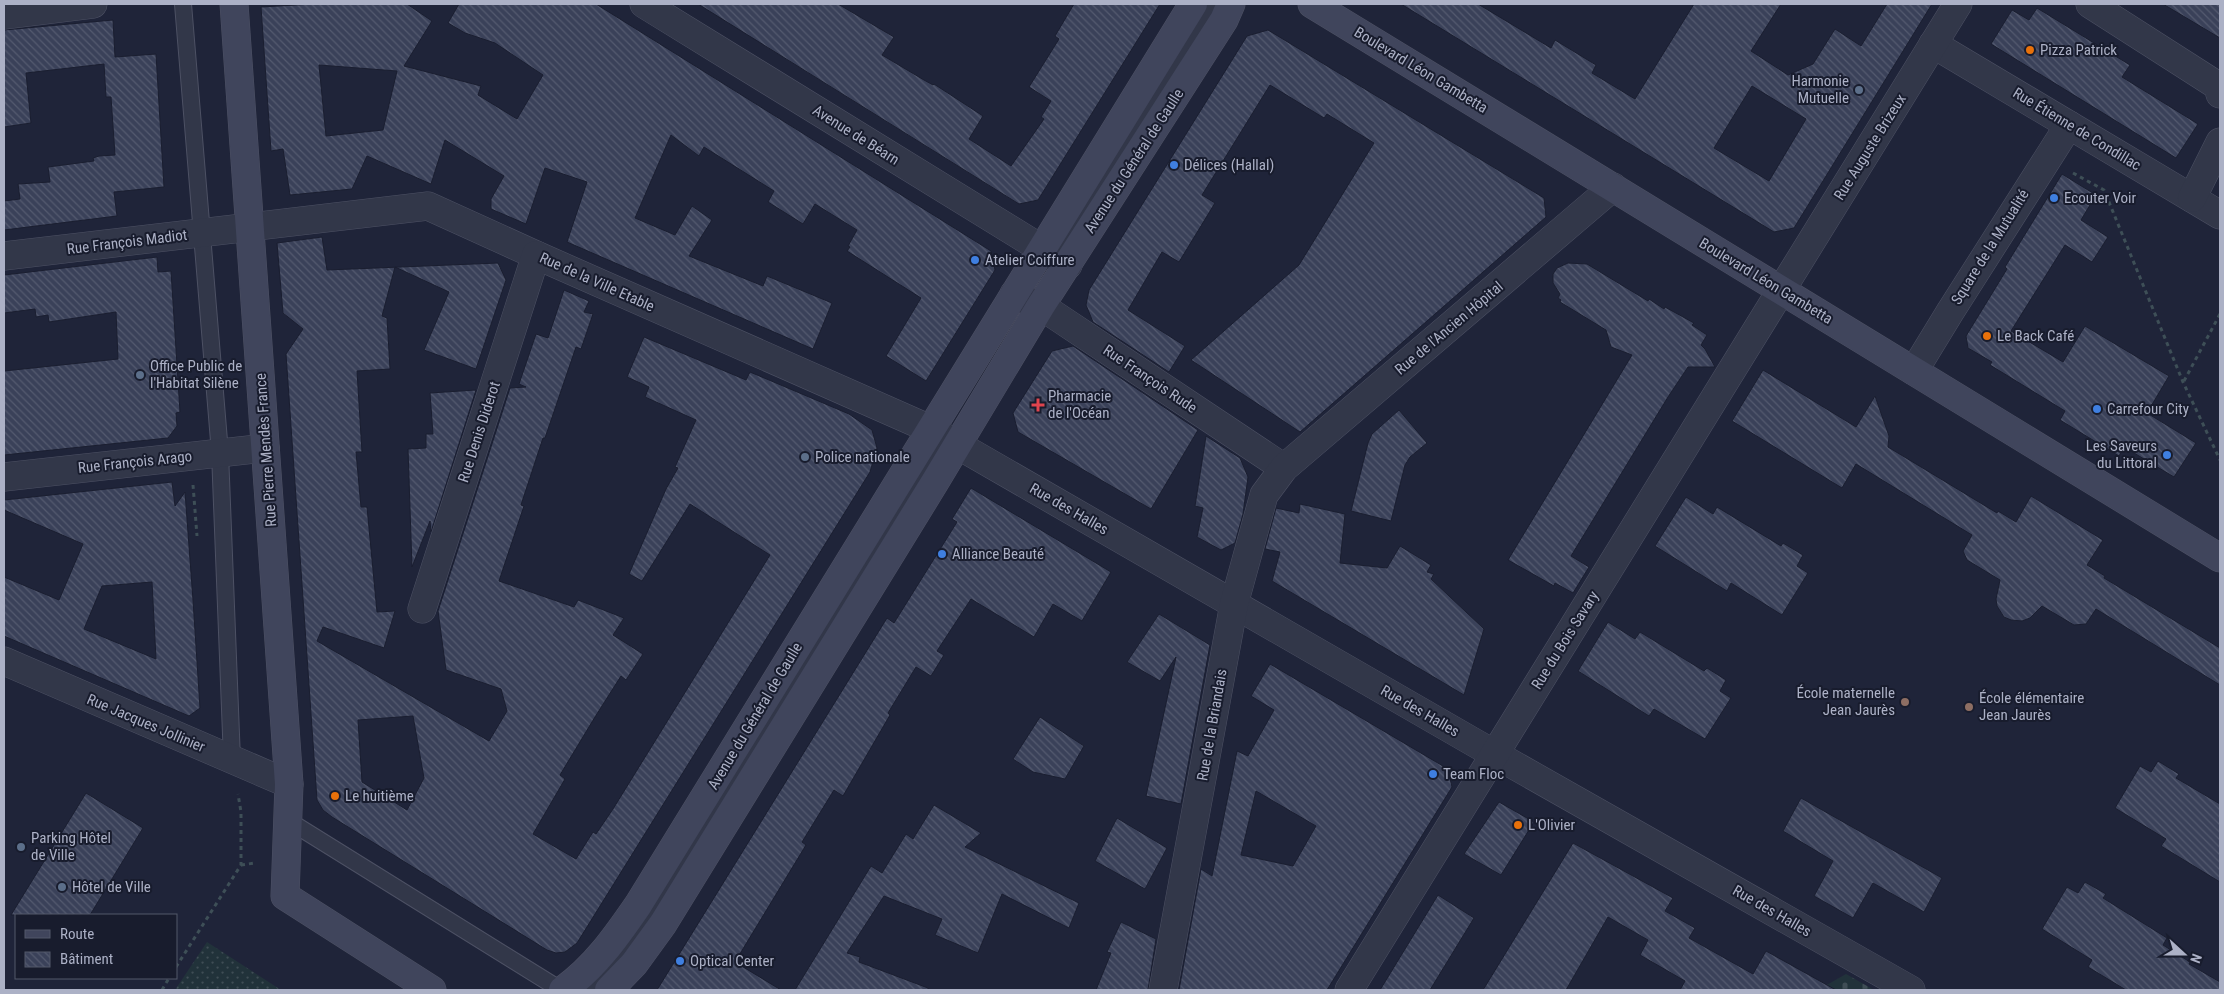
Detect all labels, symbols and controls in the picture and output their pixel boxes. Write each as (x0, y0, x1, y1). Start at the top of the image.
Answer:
street label: Boulevard Léon Gambetta (1351, 23, 1491, 117)
place label: Pizza Patrick (2040, 41, 2117, 59)
marker: Pizza Patrick (2024, 44, 2036, 56)
place label: Harmonie Mutuelle (1791, 72, 1849, 107)
marker: Harmonie Mutuelle (1853, 84, 1865, 96)
street label: Rue Étienne de Condillac (2010, 84, 2144, 174)
street label: Avenue du Général de Gaulle (1081, 85, 1187, 237)
street label: Rue Auguste Brizeux (1830, 90, 1910, 203)
street label: Avenue de Béarn (809, 101, 903, 169)
place label: Délices (Hallal) (1184, 156, 1274, 174)
marker: Délices (Hallal) (1168, 159, 1180, 171)
street label: Square de la Mutualité (1947, 186, 2033, 308)
place label: Ecouter Voir (2064, 189, 2137, 207)
marker: Ecouter Voir (2048, 192, 2060, 204)
street label: Rue François Madiot (66, 226, 188, 258)
street label: Boulevard Léon Gambetta (1696, 234, 1836, 328)
street label: Rue de la Ville Etable (537, 249, 657, 315)
place label: Atelier Coiffure (985, 251, 1075, 269)
marker: Atelier Coiffure (969, 254, 981, 266)
street label: Rue de l'Ancien Hôpital (1391, 278, 1507, 378)
place label: Le Back Café (1997, 327, 2074, 345)
marker: Le Back Café (1981, 330, 1993, 342)
street label: Rue François Rude (1100, 341, 1200, 417)
place label: Office Public de l'Habitat Silène (150, 357, 242, 392)
marker: Office Public de l'Habitat Silène (134, 369, 146, 381)
street label: Rue Pierre Mendès France (252, 373, 280, 527)
street label: Rue Denis Diderot (454, 379, 504, 485)
place label: Pharmacie de l'Océan (1048, 387, 1111, 422)
marker: Pharmacie de l'Océan (1032, 399, 1044, 411)
place label: Carrefour City (2107, 400, 2189, 418)
marker: Carrefour City (2091, 403, 2103, 415)
place label: Les Saveurs du Littoral (2086, 437, 2157, 472)
street label: Rue François Arago (77, 447, 193, 477)
place label: Police nationale (815, 448, 910, 466)
marker: Les Saveurs du Littoral (2161, 449, 2173, 461)
marker: Police nationale (799, 451, 811, 463)
street label: Rue des Halles (1027, 479, 1112, 539)
place label: Alliance Beauté (952, 545, 1044, 563)
marker: Alliance Beauté (936, 548, 948, 560)
street label: Rue du Bois Savary (1528, 588, 1602, 692)
street label: Avenue du Général de Gaulle (704, 639, 806, 793)
street label: Rue de la Briandais (1193, 668, 1231, 782)
street label: Rue des Halles (1378, 681, 1463, 741)
place label: École maternelle Jean Jaurès (1797, 684, 1895, 719)
place label: École élémentaire Jean Jaurès (1979, 689, 2084, 724)
street label: Rue Jacques Jollinier (84, 690, 208, 756)
marker: École maternelle Jean Jaurès (1899, 696, 1911, 708)
marker: École élémentaire Jean Jaurès (1963, 701, 1975, 713)
place label: Team Floc (1443, 765, 1504, 783)
marker: Team Floc (1427, 768, 1439, 780)
place label: Le huitième (345, 787, 414, 805)
marker: Le huitième (329, 790, 341, 802)
place label: L'Olivier (1528, 816, 1576, 834)
marker: L'Olivier (1512, 819, 1524, 831)
place label: Parking Hôtel de Ville (31, 829, 111, 864)
marker: Parking Hôtel de Ville (15, 841, 27, 853)
place label: Hôtel de Ville (72, 878, 151, 896)
marker: Hôtel de Ville (56, 881, 68, 893)
street label: Rue des Halles (1730, 881, 1815, 941)
legend (15, 914, 178, 979)
text: Route (60, 925, 94, 943)
north arrow (2159, 929, 2209, 979)
text: Bâtiment (60, 950, 113, 968)
place label: Optical Center (690, 952, 775, 970)
text: N (2187, 952, 2205, 966)
marker: Optical Center (674, 955, 686, 967)

